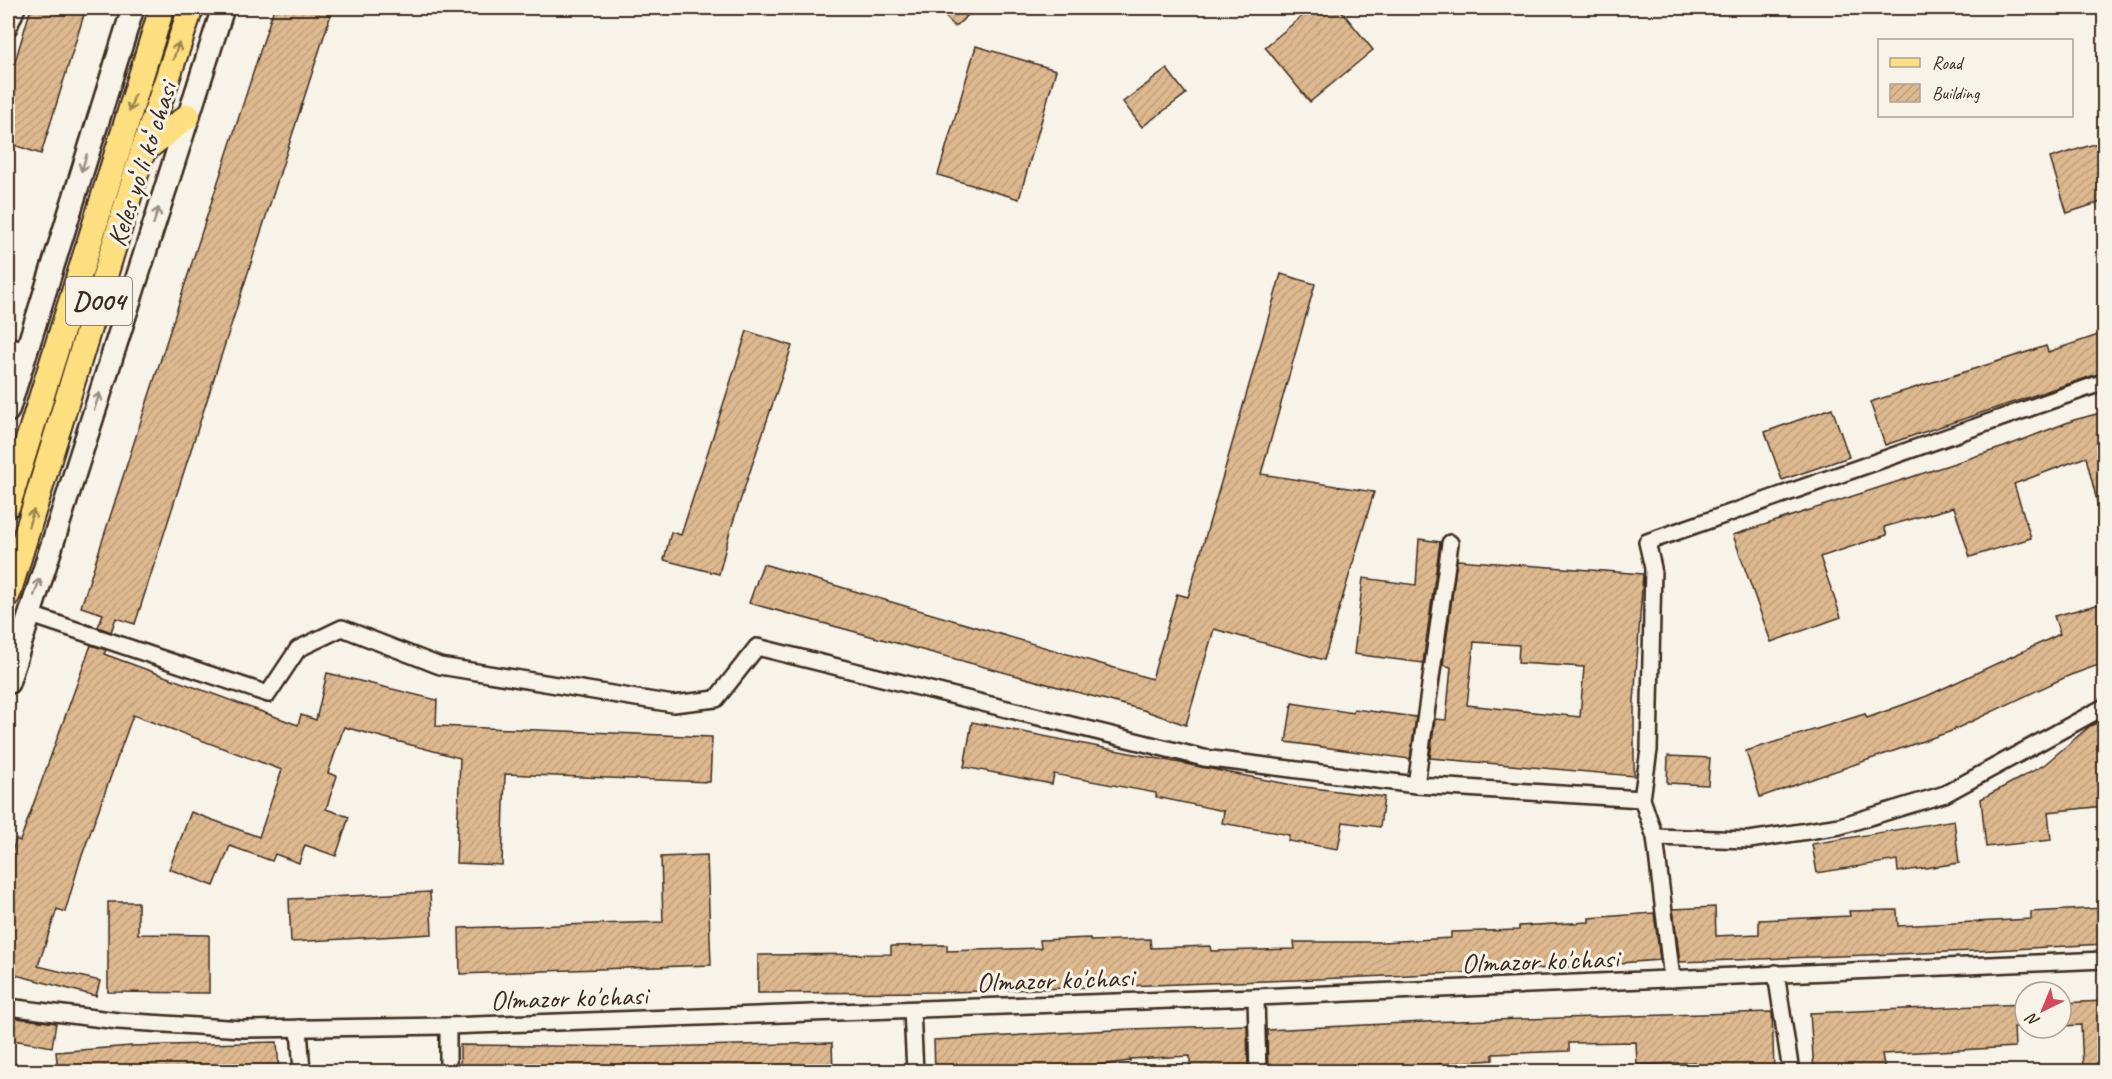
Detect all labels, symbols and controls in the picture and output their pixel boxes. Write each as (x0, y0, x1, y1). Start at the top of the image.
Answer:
legend (1878, 39, 2073, 117)
one-way arrow (172, 42, 183, 61)
text: Road (1932, 52, 1965, 74)
street label: Keles yoʻli koʻchasi (98, 74, 186, 251)
text: Building (1932, 82, 1981, 104)
one-way arrow (126, 93, 137, 112)
one-way arrow (78, 153, 89, 172)
one-way arrow (151, 207, 162, 226)
road number: D004 (66, 277, 132, 325)
one-way arrow (92, 392, 103, 411)
one-way arrow (27, 509, 38, 528)
one-way arrow (32, 578, 43, 597)
street label: Olmazor ko'chasi (1461, 940, 1623, 981)
street label: Olmazor ko'chasi (976, 959, 1138, 1000)
street label: Olmazor ko'chasi (490, 977, 652, 1018)
north arrow (2013, 980, 2073, 1040)
text: N (2021, 1007, 2044, 1031)

